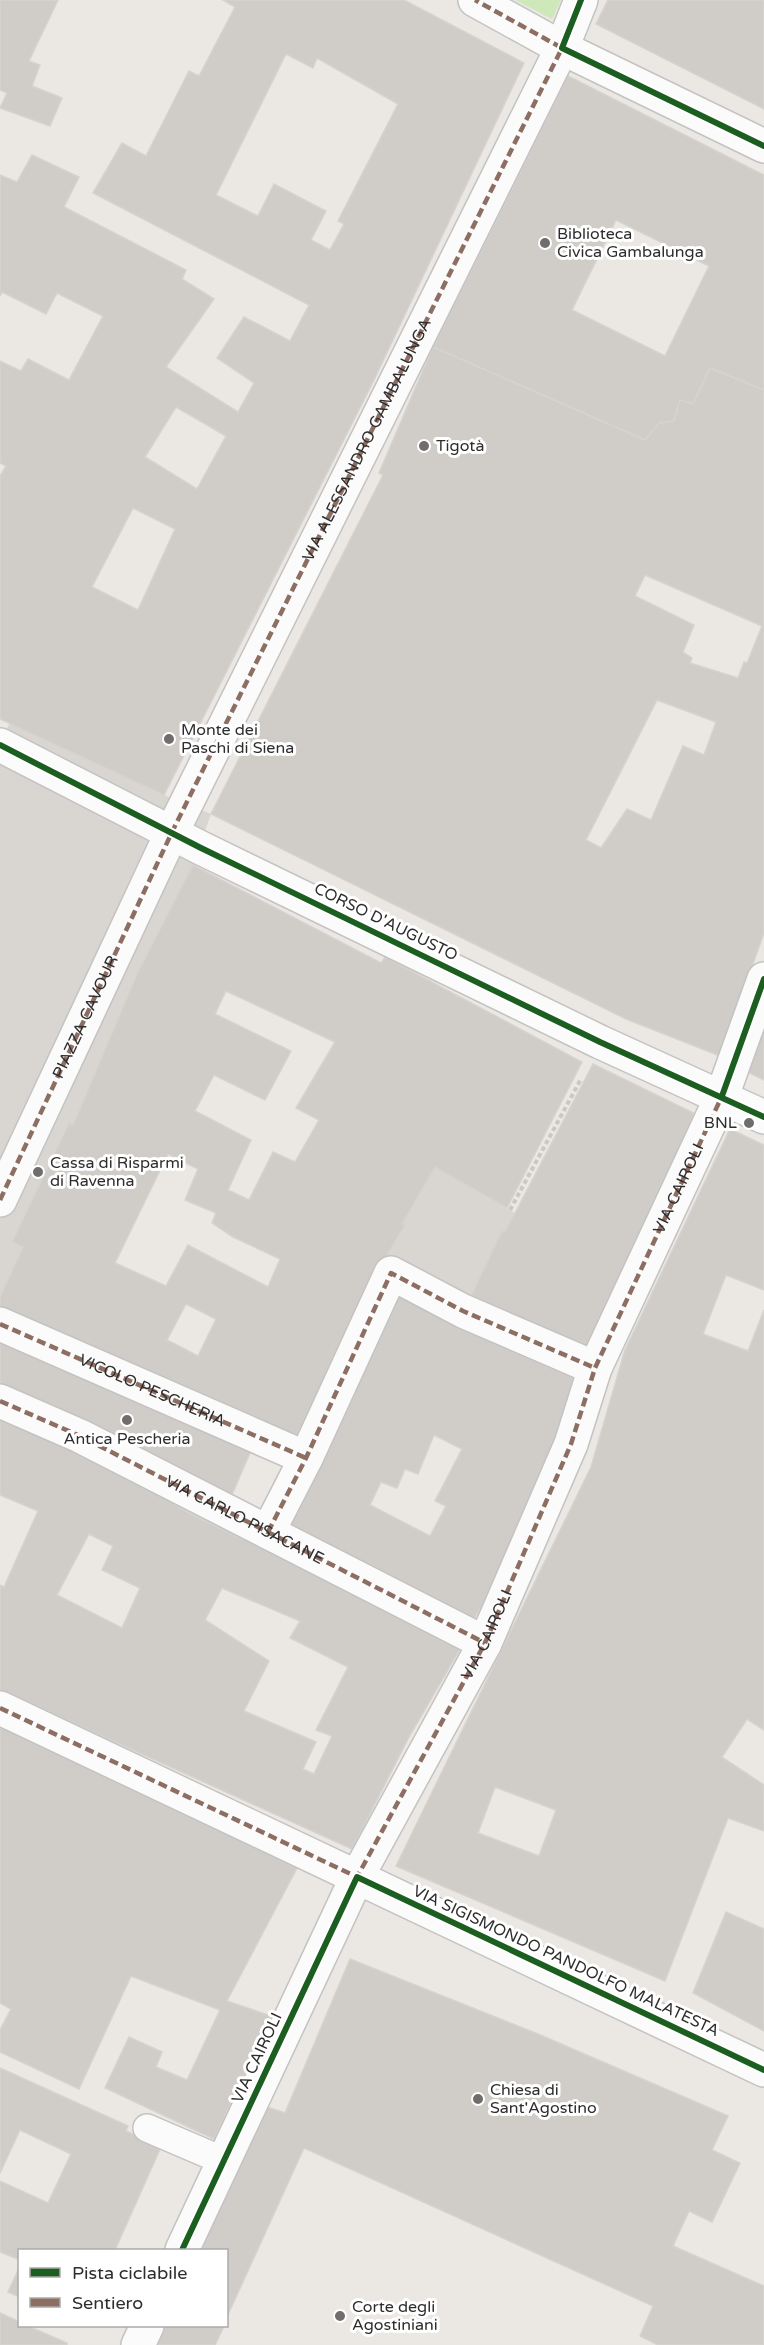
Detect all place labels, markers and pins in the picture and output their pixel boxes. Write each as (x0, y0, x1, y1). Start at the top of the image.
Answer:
place label: Biblioteca Civica Gambalunga (557, 224, 704, 262)
marker: Biblioteca Civica Gambalunga (538, 236, 552, 250)
place label: Tigotà (436, 436, 484, 456)
marker: Tigotà (417, 439, 431, 453)
place label: Monte dei Paschi di Siena (181, 720, 294, 758)
marker: Monte dei Paschi di Siena (162, 732, 176, 746)
place label: BNL (704, 1113, 737, 1133)
marker: BNL (742, 1116, 756, 1130)
place label: Cassa di Risparmi di Ravenna (50, 1153, 184, 1191)
marker: Cassa di Risparmi di Ravenna (31, 1165, 45, 1179)
marker: Antica Pescheria (120, 1413, 134, 1427)
place label: Antica Pescheria (64, 1429, 190, 1449)
place label: Chiesa di Sant'Agostino (490, 2080, 597, 2118)
marker: Chiesa di Sant'Agostino (471, 2092, 485, 2106)
place label: Corte degli Agostiniani (352, 2297, 438, 2335)
marker: Corte degli Agostiniani (333, 2309, 347, 2323)

